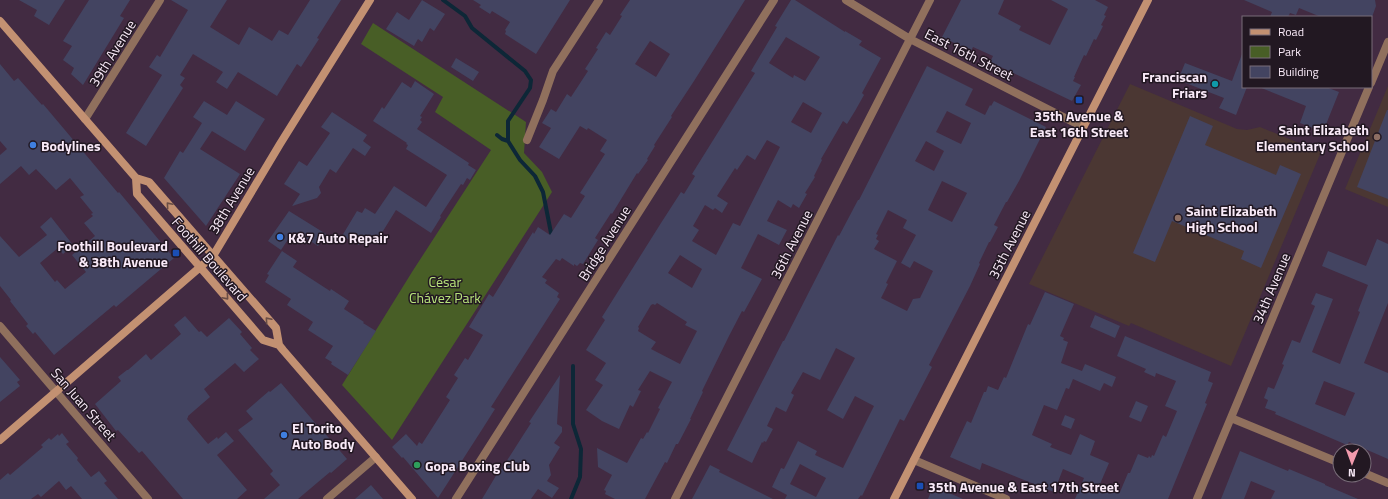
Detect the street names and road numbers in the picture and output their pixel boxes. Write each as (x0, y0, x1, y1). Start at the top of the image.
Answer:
street label: 39th Avenue (83, 16, 141, 90)
street label: East 16th Street (921, 23, 1017, 85)
street label: 38th Avenue (203, 162, 259, 238)
street label: Bridge Avenue (573, 201, 635, 285)
street label: 36th Avenue (765, 206, 817, 282)
street label: 35th Avenue (983, 206, 1035, 282)
street label: Foothill Boulevard (167, 212, 253, 306)
street label: 34th Avenue (1247, 249, 1295, 327)
street label: San Juan Street (46, 363, 122, 445)

